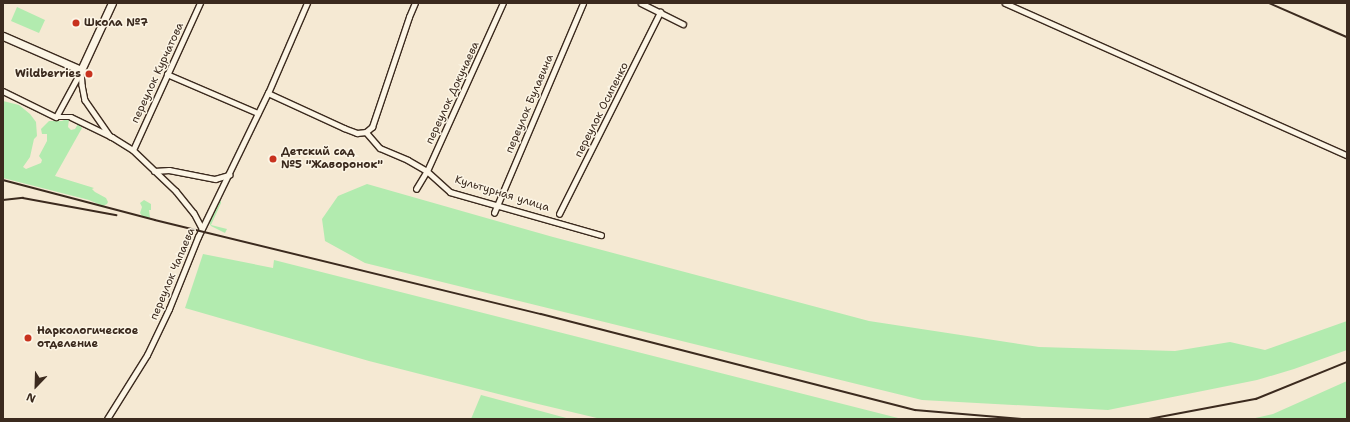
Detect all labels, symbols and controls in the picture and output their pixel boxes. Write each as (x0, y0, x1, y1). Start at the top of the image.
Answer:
place label: Школа №7 (84, 16, 148, 30)
marker: Школа №7 (71, 18, 81, 28)
street label: переулок Курчатова (129, 21, 187, 125)
street label: переулок Докучаева (423, 40, 483, 146)
street label: переулок Булавина (503, 53, 557, 155)
street label: переулок Осипенко (572, 60, 632, 160)
place label: Wildberries (15, 67, 81, 81)
marker: Wildberries (84, 69, 94, 79)
place label: Детский сад №5 "Жаворонок" (281, 146, 383, 172)
marker: Детский сад №5 "Жаворонок" (268, 154, 278, 164)
street label: Культурная улица (453, 173, 551, 215)
street label: переулок Чапаева (148, 226, 198, 322)
place label: Наркологическое отделение (37, 325, 138, 351)
marker: Наркологическое отделение (22, 332, 34, 344)
north arrow (16, 366, 56, 406)
text: N (24, 389, 38, 406)

